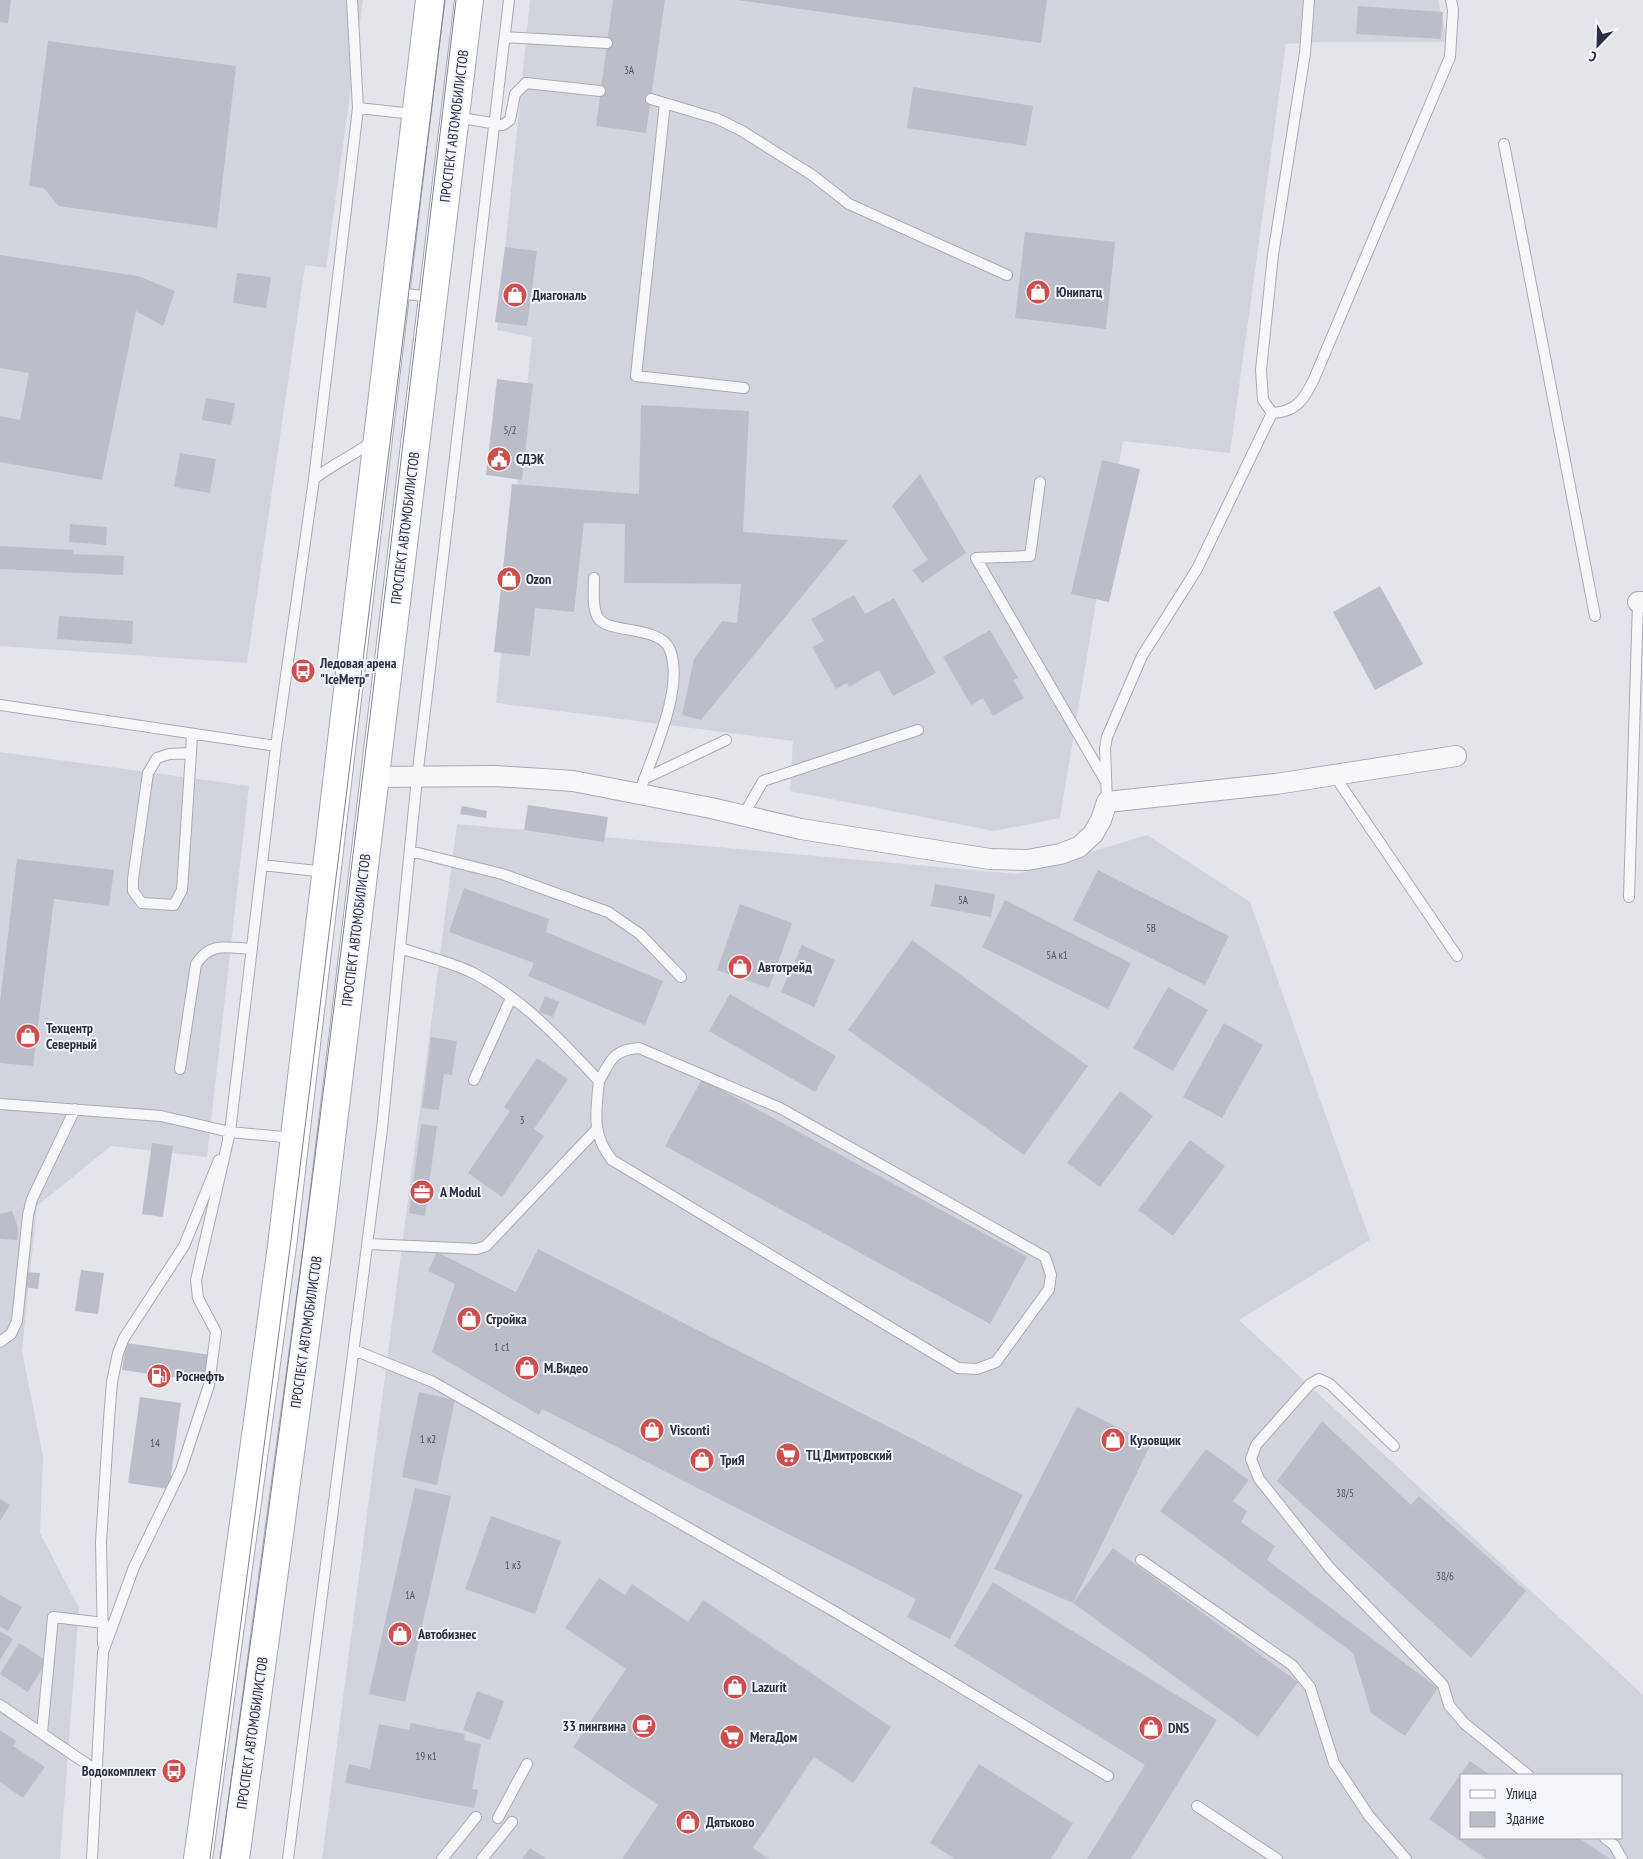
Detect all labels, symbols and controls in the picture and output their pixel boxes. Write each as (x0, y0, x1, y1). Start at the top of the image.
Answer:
north arrow (1573, 20, 1623, 70)
text: С (1586, 47, 1599, 67)
street label: ПРОСПЕКТ АВТОМОБИЛИСТОВ (436, 49, 472, 203)
house number: 3А (624, 63, 635, 77)
shop icon: Юнипатц (1025, 279, 1051, 305)
shop icon: Диагональ (502, 282, 528, 308)
place label: Юнипатц (1056, 283, 1103, 301)
place label: Диагональ (532, 286, 587, 304)
house number: 5/2 (503, 423, 517, 437)
public building icon: СДЭК (486, 446, 512, 472)
place label: СДЭК (516, 450, 545, 468)
street label: ПРОСПЕКТ АВТОМОБИЛИСТОВ (387, 451, 423, 605)
shop icon: Ozon (496, 566, 522, 592)
place label: Ozon (526, 570, 551, 588)
place label: Ледовая арена "IceМетр" (319, 654, 397, 688)
bus stop icon: Ледовая арена "IceМетр" (290, 658, 316, 684)
street label: ПРОСПЕКТ АВТОМОБИЛИСТОВ (338, 853, 374, 1007)
house number: 5А (958, 893, 969, 907)
house number: 5В (1146, 921, 1156, 935)
house number: 5А к1 (1046, 948, 1068, 962)
shop icon: Автотрейд (727, 954, 753, 980)
place label: Автотрейд (757, 958, 812, 976)
place label: Техцентр Северный (46, 1019, 97, 1053)
shop icon: Техцентр Северный (15, 1023, 41, 1049)
house number: 3 (520, 1113, 525, 1127)
office icon: A Modul (409, 1179, 435, 1205)
place label: A Modul (439, 1183, 481, 1201)
street label: ПРОСПЕКТ АВТОМОБИЛИСТОВ (286, 1255, 326, 1409)
shop icon: Стройка (456, 1306, 482, 1332)
place label: Стройка (486, 1310, 527, 1328)
house number: 1 с1 (494, 1340, 510, 1354)
shop icon: М.Видео (514, 1355, 540, 1381)
place label: М.Видео (544, 1359, 588, 1377)
fuel station icon: Роснефть (146, 1363, 172, 1389)
place label: Роснефть (176, 1367, 225, 1385)
shop icon: Visconti (639, 1417, 665, 1443)
place label: Visconti (669, 1421, 710, 1439)
shop icon: Кузовщик (1100, 1427, 1126, 1453)
place label: Кузовщик (1130, 1431, 1181, 1449)
house number: 1 к2 (420, 1432, 436, 1446)
house number: 14 (150, 1436, 160, 1450)
supermarket icon: ТЦ Дмитровский (775, 1442, 801, 1468)
place label: ТЦ Дмитровский (806, 1446, 892, 1464)
shop icon: ТриЯ (689, 1447, 715, 1473)
place label: ТриЯ (720, 1451, 745, 1469)
house number: 38/5 (1336, 1486, 1354, 1500)
house number: 1 к3 (505, 1558, 521, 1572)
house number: 38/6 (1436, 1569, 1454, 1583)
house number: 1А (405, 1588, 416, 1602)
shop icon: Автобизнес (387, 1621, 413, 1647)
place label: Автобизнес (417, 1625, 477, 1643)
street label: ПРОСПЕКТ АВТОМОБИЛИСТОВ (232, 1656, 272, 1810)
shop icon: Lazurit (722, 1674, 748, 1700)
place label: Lazurit (752, 1678, 787, 1696)
cafe icon: 33 пингвина (631, 1713, 657, 1739)
shop icon: DNS (1138, 1715, 1164, 1741)
place label: 33 пингвина (563, 1717, 626, 1735)
place label: DNS (1168, 1719, 1189, 1737)
supermarket icon: МегаДом (719, 1724, 745, 1750)
place label: МегаДом (750, 1728, 798, 1746)
house number: 19 к1 (415, 1749, 437, 1763)
bus stop icon: Водокомплект (161, 1758, 187, 1784)
place label: Водокомплект (82, 1762, 156, 1780)
legend (1460, 1774, 1623, 1839)
text: Улица (1506, 1784, 1537, 1803)
shop icon: Дятьково (675, 1809, 701, 1835)
text: Здание (1506, 1809, 1544, 1828)
place label: Дятьково (706, 1813, 754, 1831)

